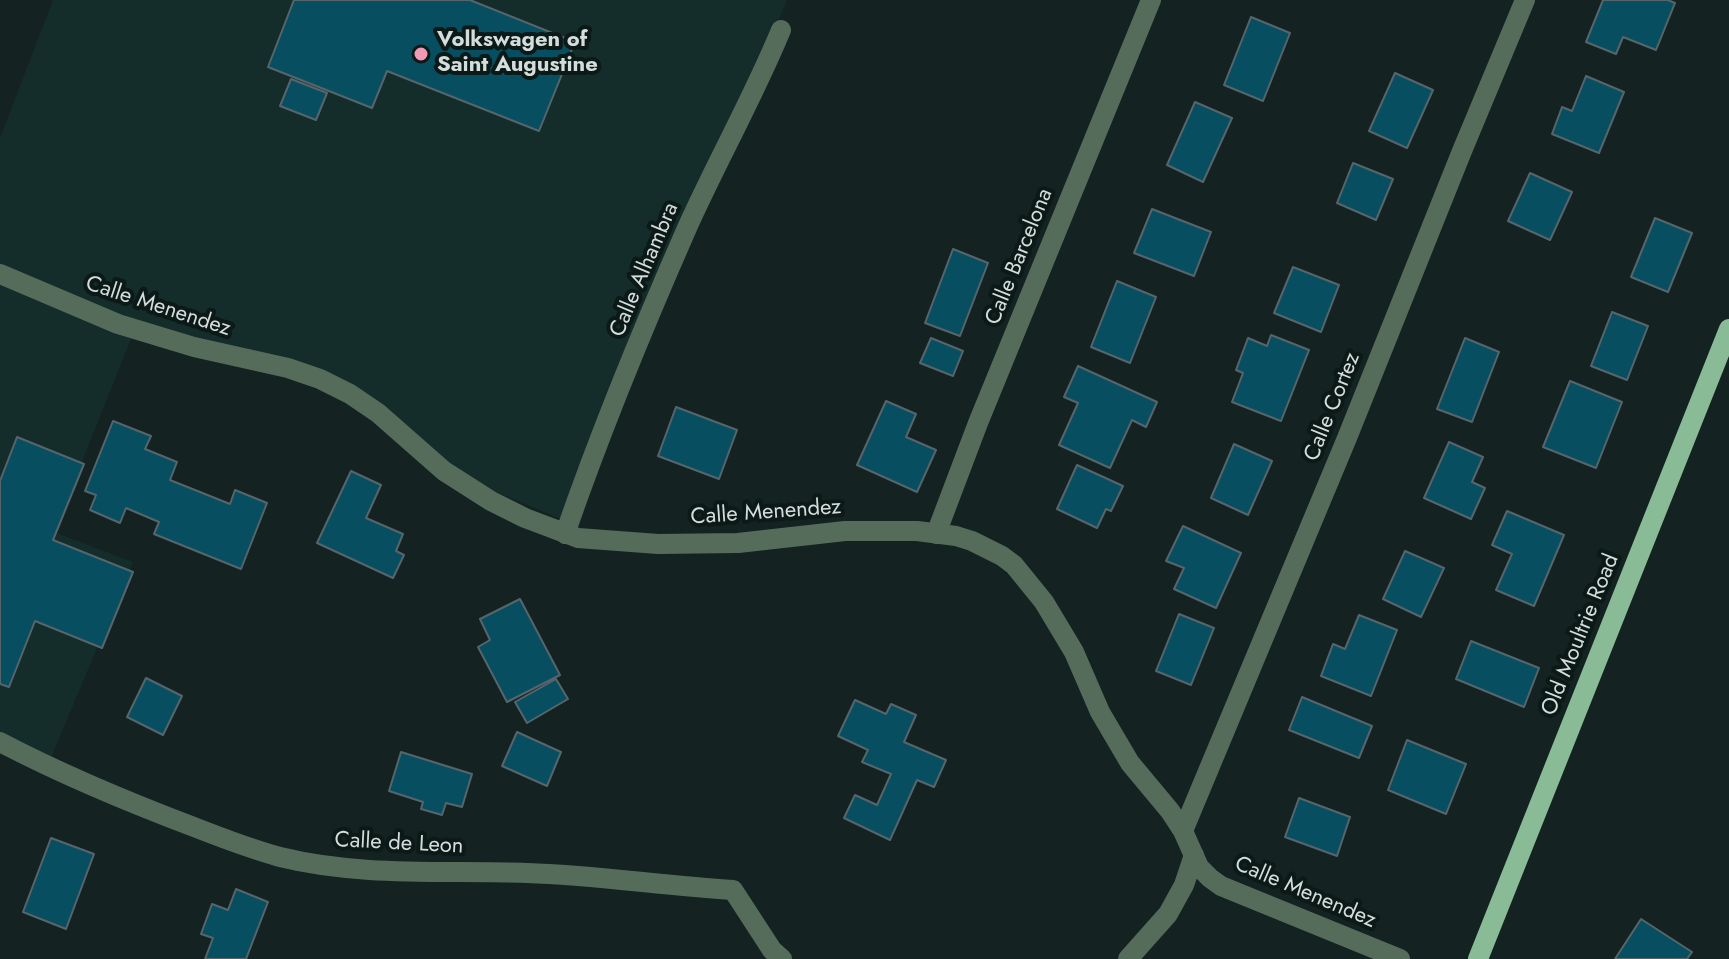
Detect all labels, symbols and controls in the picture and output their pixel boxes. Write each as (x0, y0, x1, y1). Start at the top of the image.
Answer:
place label: Volkswagen of Saint Augustine (437, 28, 598, 80)
marker: Volkswagen of Saint Augustine (412, 45, 430, 63)
street label: Calle Barcelona (981, 185, 1059, 329)
street label: Calle Alhambra (605, 199, 685, 341)
street label: Calle Menendez (82, 271, 234, 343)
street label: Calle Cortez (1299, 349, 1367, 465)
street label: Calle Menendez (690, 495, 842, 531)
street label: Old Moultrie Road (1537, 550, 1625, 720)
street label: Calle de Leon (334, 827, 464, 861)
street label: Calle Menendez (1230, 851, 1380, 935)

